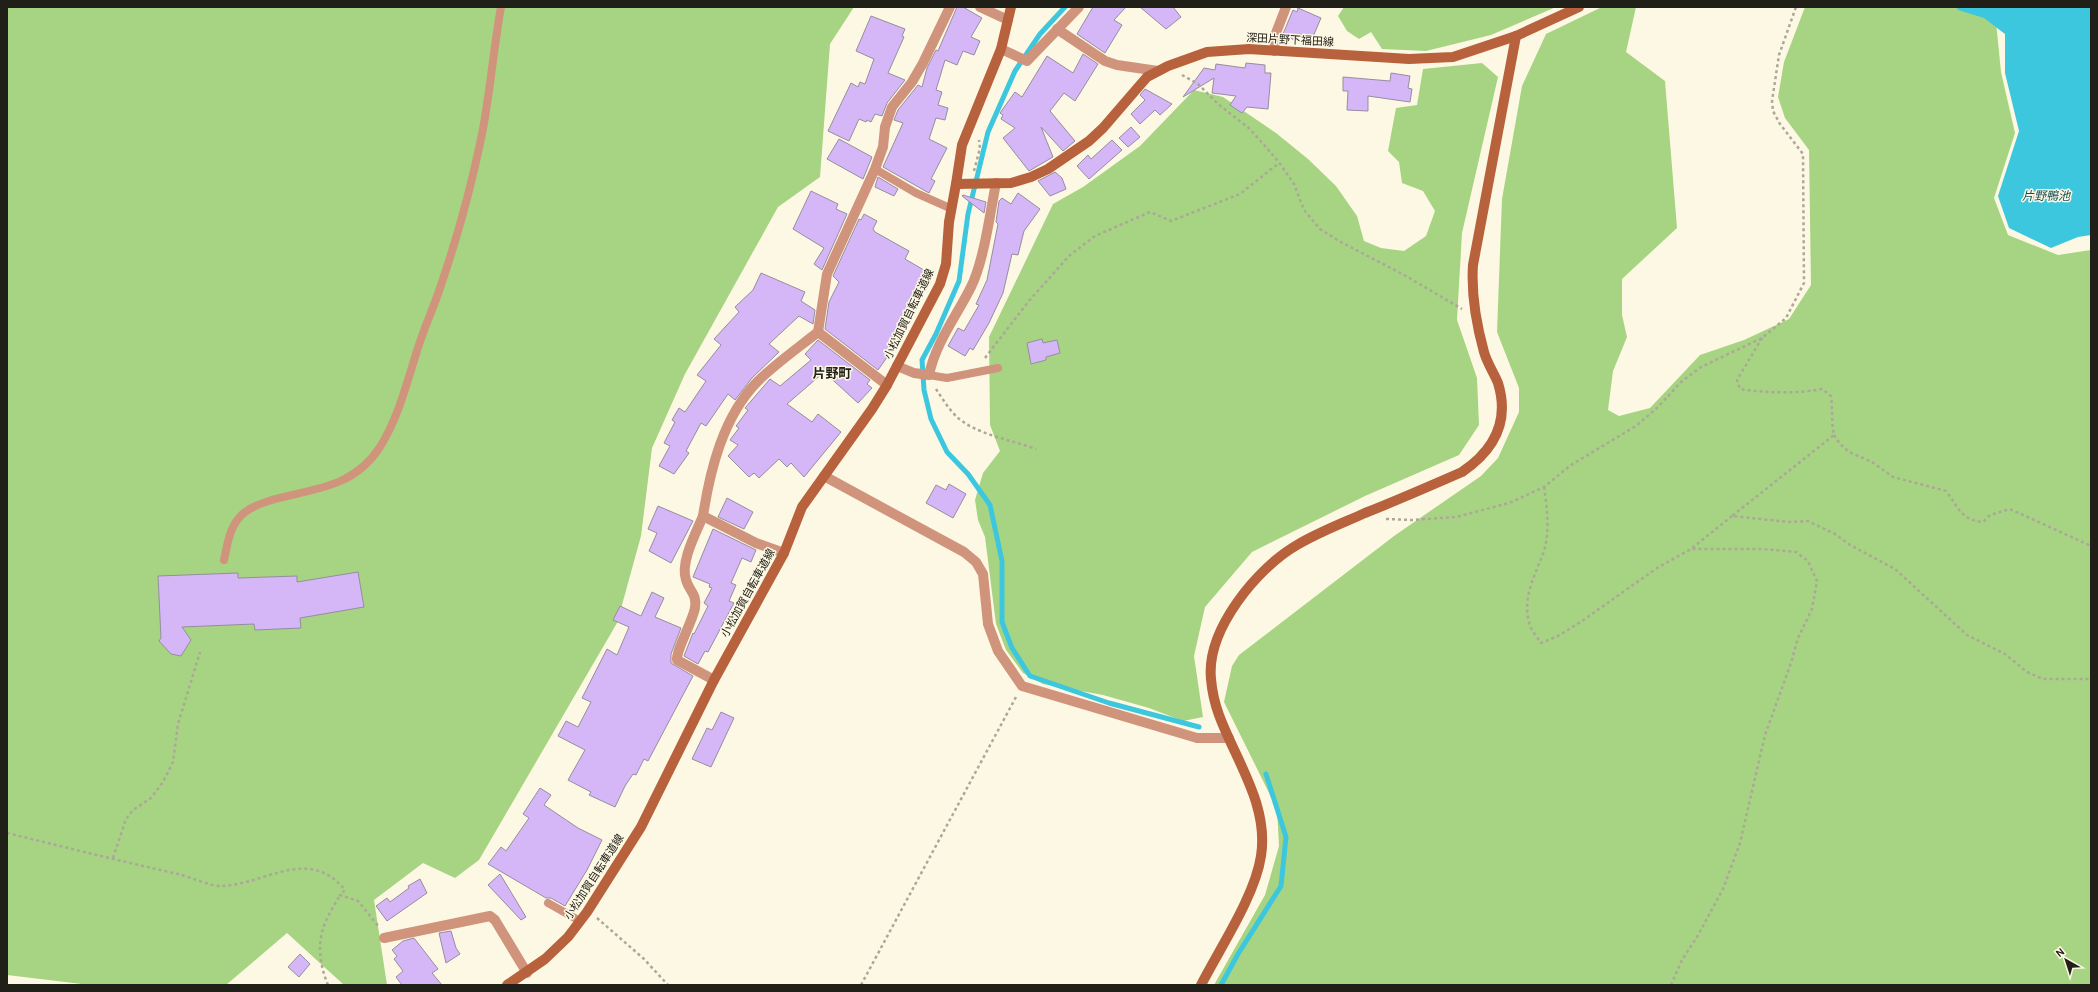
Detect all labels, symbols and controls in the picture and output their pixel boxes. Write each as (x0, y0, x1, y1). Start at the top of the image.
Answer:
street label: 深田片野下福田線 (1246, 31, 1334, 49)
water label: 片野鴨池 (2022, 189, 2071, 203)
street label: 小松加賀自転車道線 (881, 267, 937, 361)
district label: 片野町 (812, 366, 852, 381)
street label: 小松加賀自転車道線 (718, 547, 778, 639)
street label: 小松加賀自転車道線 (562, 832, 626, 922)
north arrow (2046, 940, 2086, 980)
text: N (2053, 945, 2067, 960)

